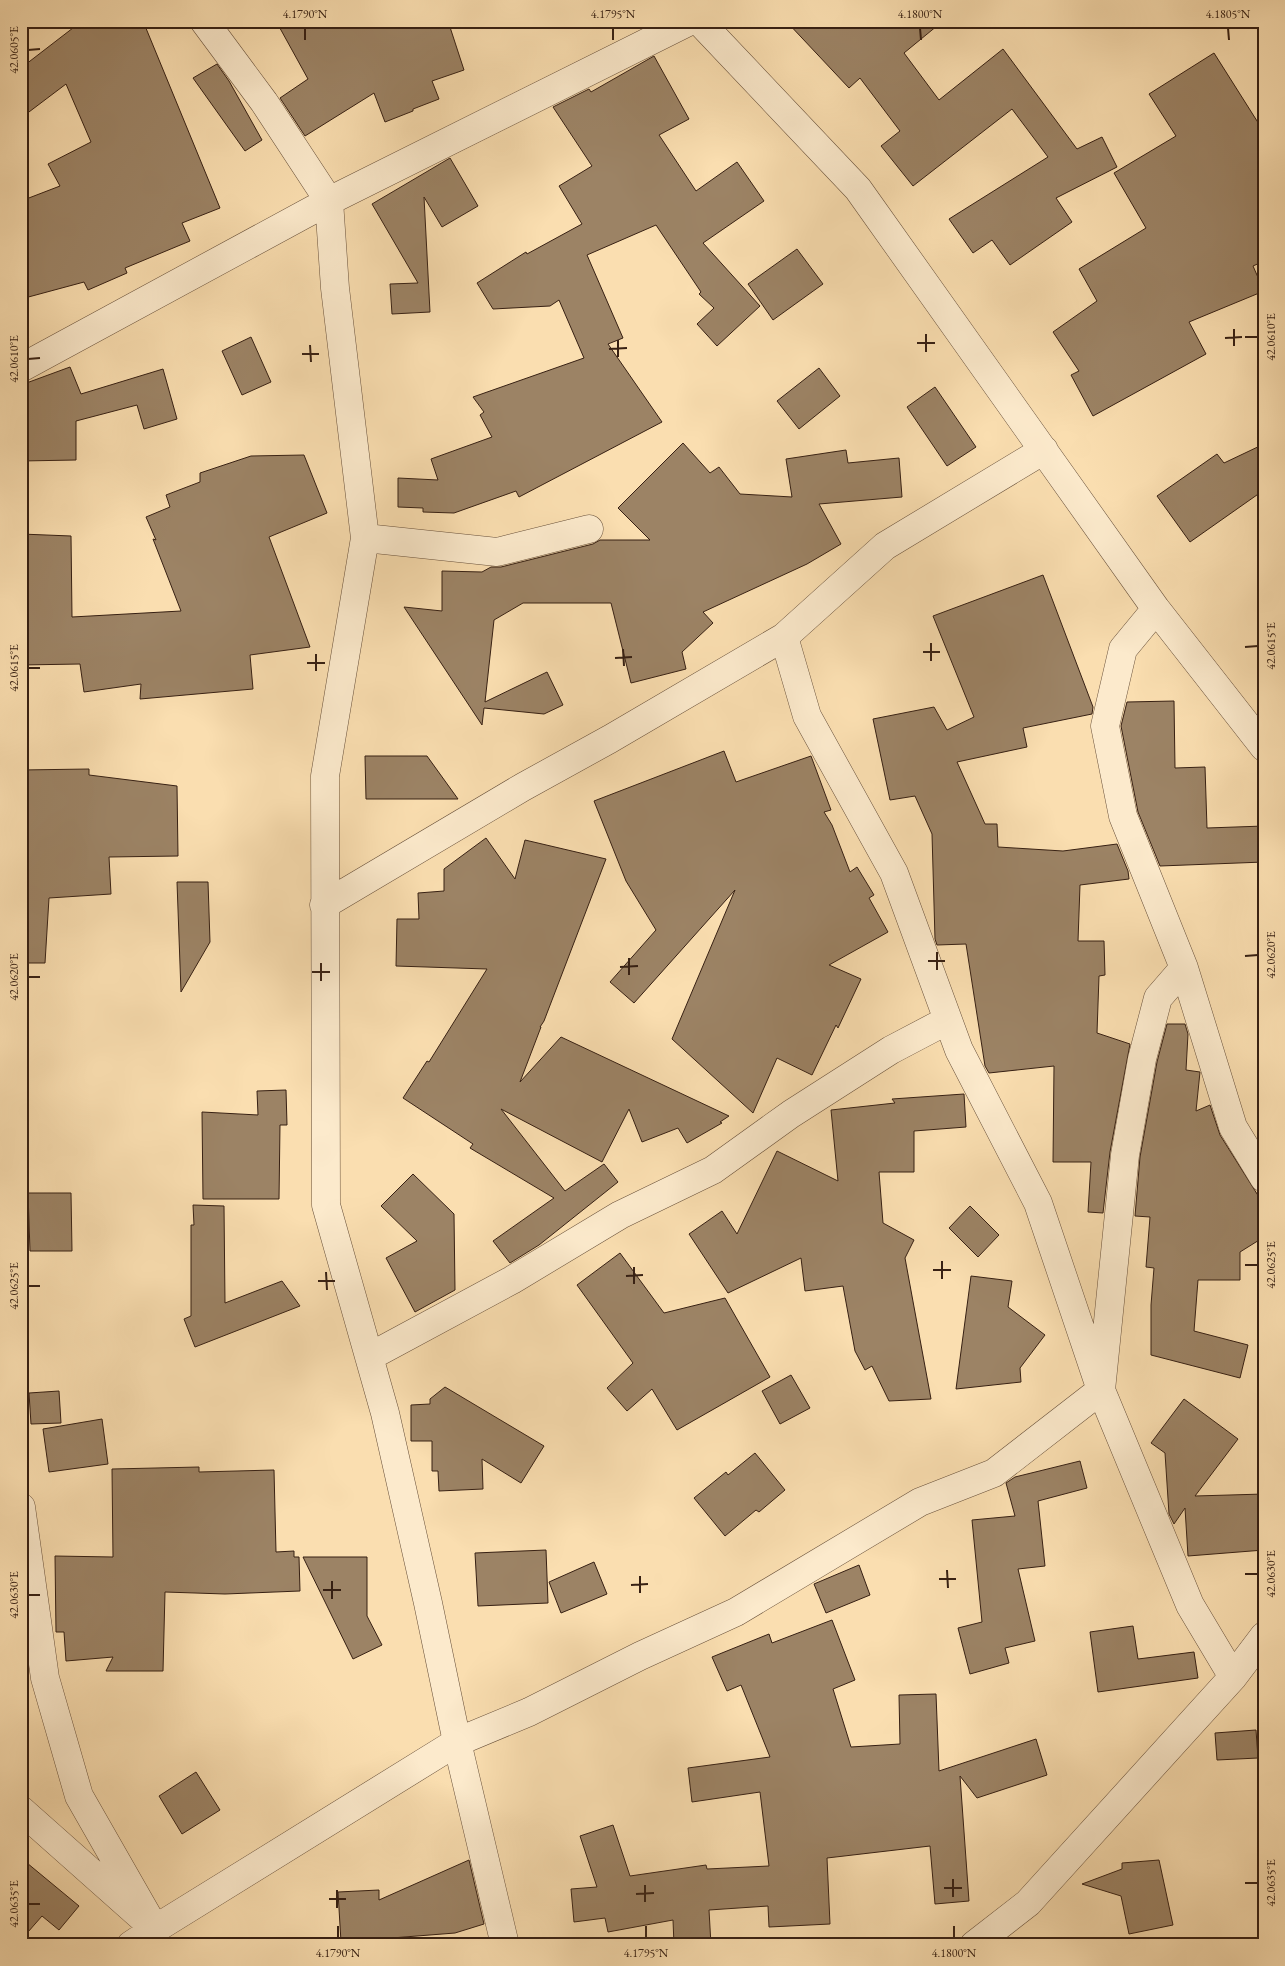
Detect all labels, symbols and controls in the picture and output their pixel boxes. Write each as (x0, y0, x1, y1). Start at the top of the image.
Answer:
text: 4.1790°N (283, 6, 328, 22)
text: 4.1795°N (591, 6, 636, 22)
text: 4.1800°N (898, 6, 943, 22)
text: 4.1805°N (1206, 6, 1251, 22)
text: 42.0605°E (6, 26, 22, 74)
text: 42.0610°E (1263, 313, 1279, 361)
text: 42.0610°E (6, 335, 22, 383)
text: 42.0615°E (1263, 622, 1279, 670)
text: 42.0615°E (6, 644, 22, 692)
text: 42.0620°E (1263, 931, 1279, 979)
text: 42.0620°E (6, 953, 22, 1001)
text: 42.0625°E (1263, 1241, 1279, 1289)
text: 42.0625°E (6, 1262, 22, 1310)
text: 42.0630°E (1263, 1550, 1279, 1598)
text: 42.0630°E (6, 1571, 22, 1619)
text: 42.0635°E (1263, 1859, 1279, 1907)
text: 42.0635°E (6, 1880, 22, 1928)
text: 4.1790°N (316, 1945, 361, 1961)
text: 4.1795°N (624, 1945, 669, 1961)
text: 4.1800°N (932, 1945, 977, 1961)

